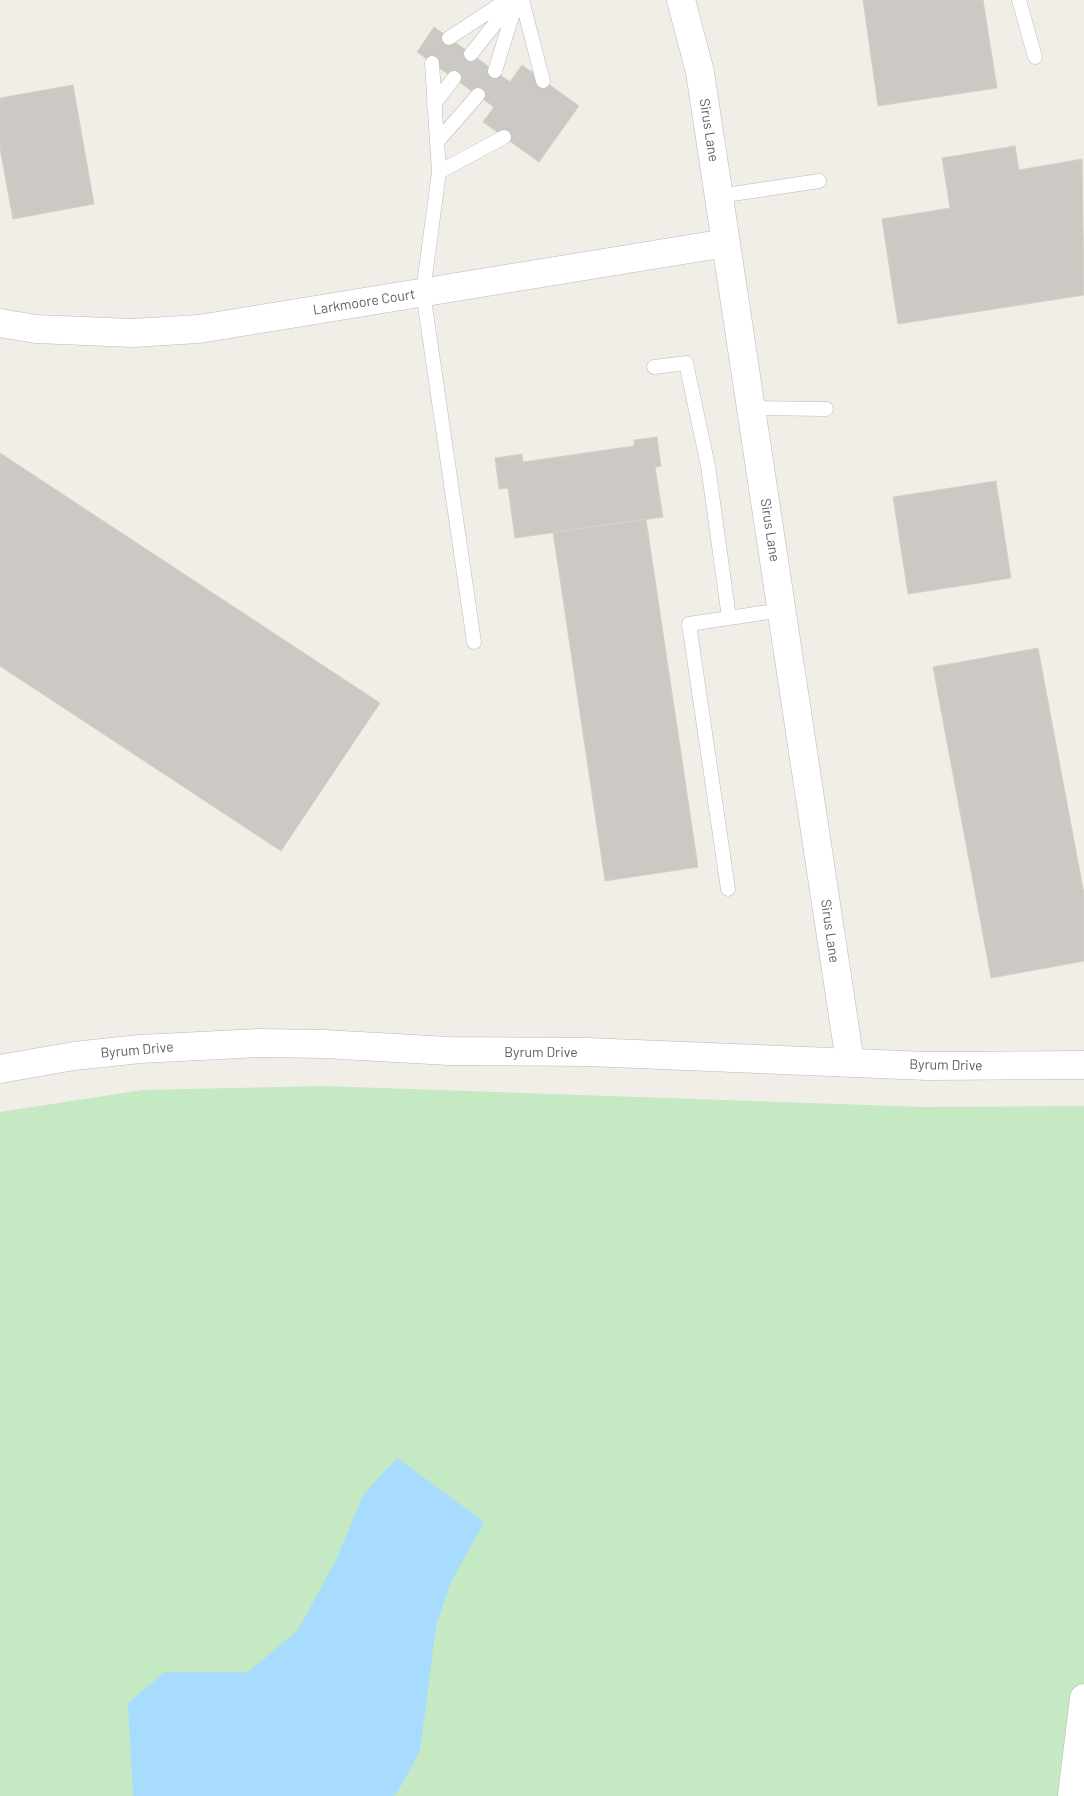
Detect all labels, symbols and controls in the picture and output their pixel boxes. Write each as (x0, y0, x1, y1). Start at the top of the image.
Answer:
street label: Sirus Lane (696, 97, 722, 163)
street label: Larkmoore Court (312, 286, 416, 318)
street label: Sirus Lane (757, 497, 783, 563)
street label: Sirus Lane (817, 898, 843, 964)
street label: Byrum Drive (100, 1038, 174, 1062)
street label: Byrum Drive (504, 1044, 578, 1060)
street label: Byrum Drive (909, 1056, 983, 1074)

